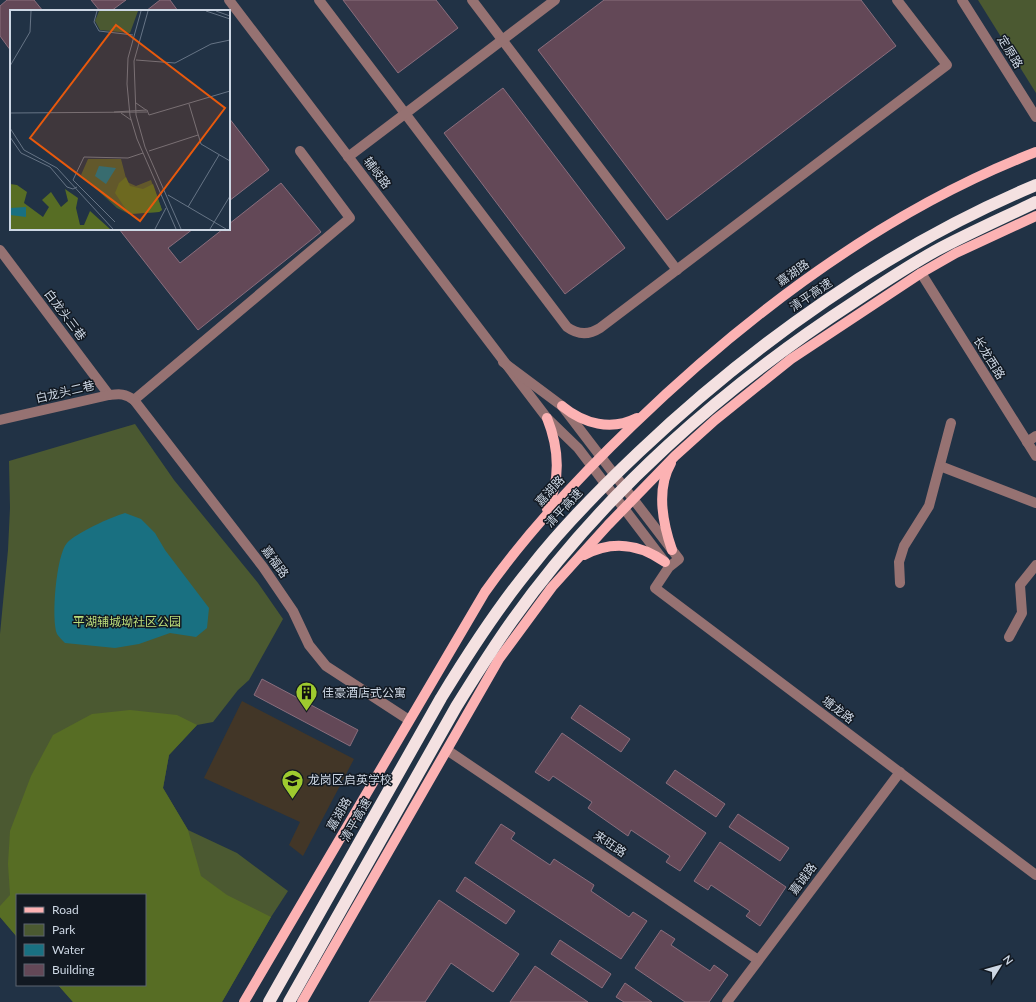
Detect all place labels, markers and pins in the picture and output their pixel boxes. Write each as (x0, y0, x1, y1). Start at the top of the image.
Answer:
building icon: 佳豪酒店式公寓 (293, 680, 319, 713)
place label: 佳豪酒店式公寓 (322, 685, 406, 700)
school or university icon: 龙岗区启英学校 (279, 767, 305, 800)
place label: 龙岗区启英学校 (308, 772, 392, 787)

